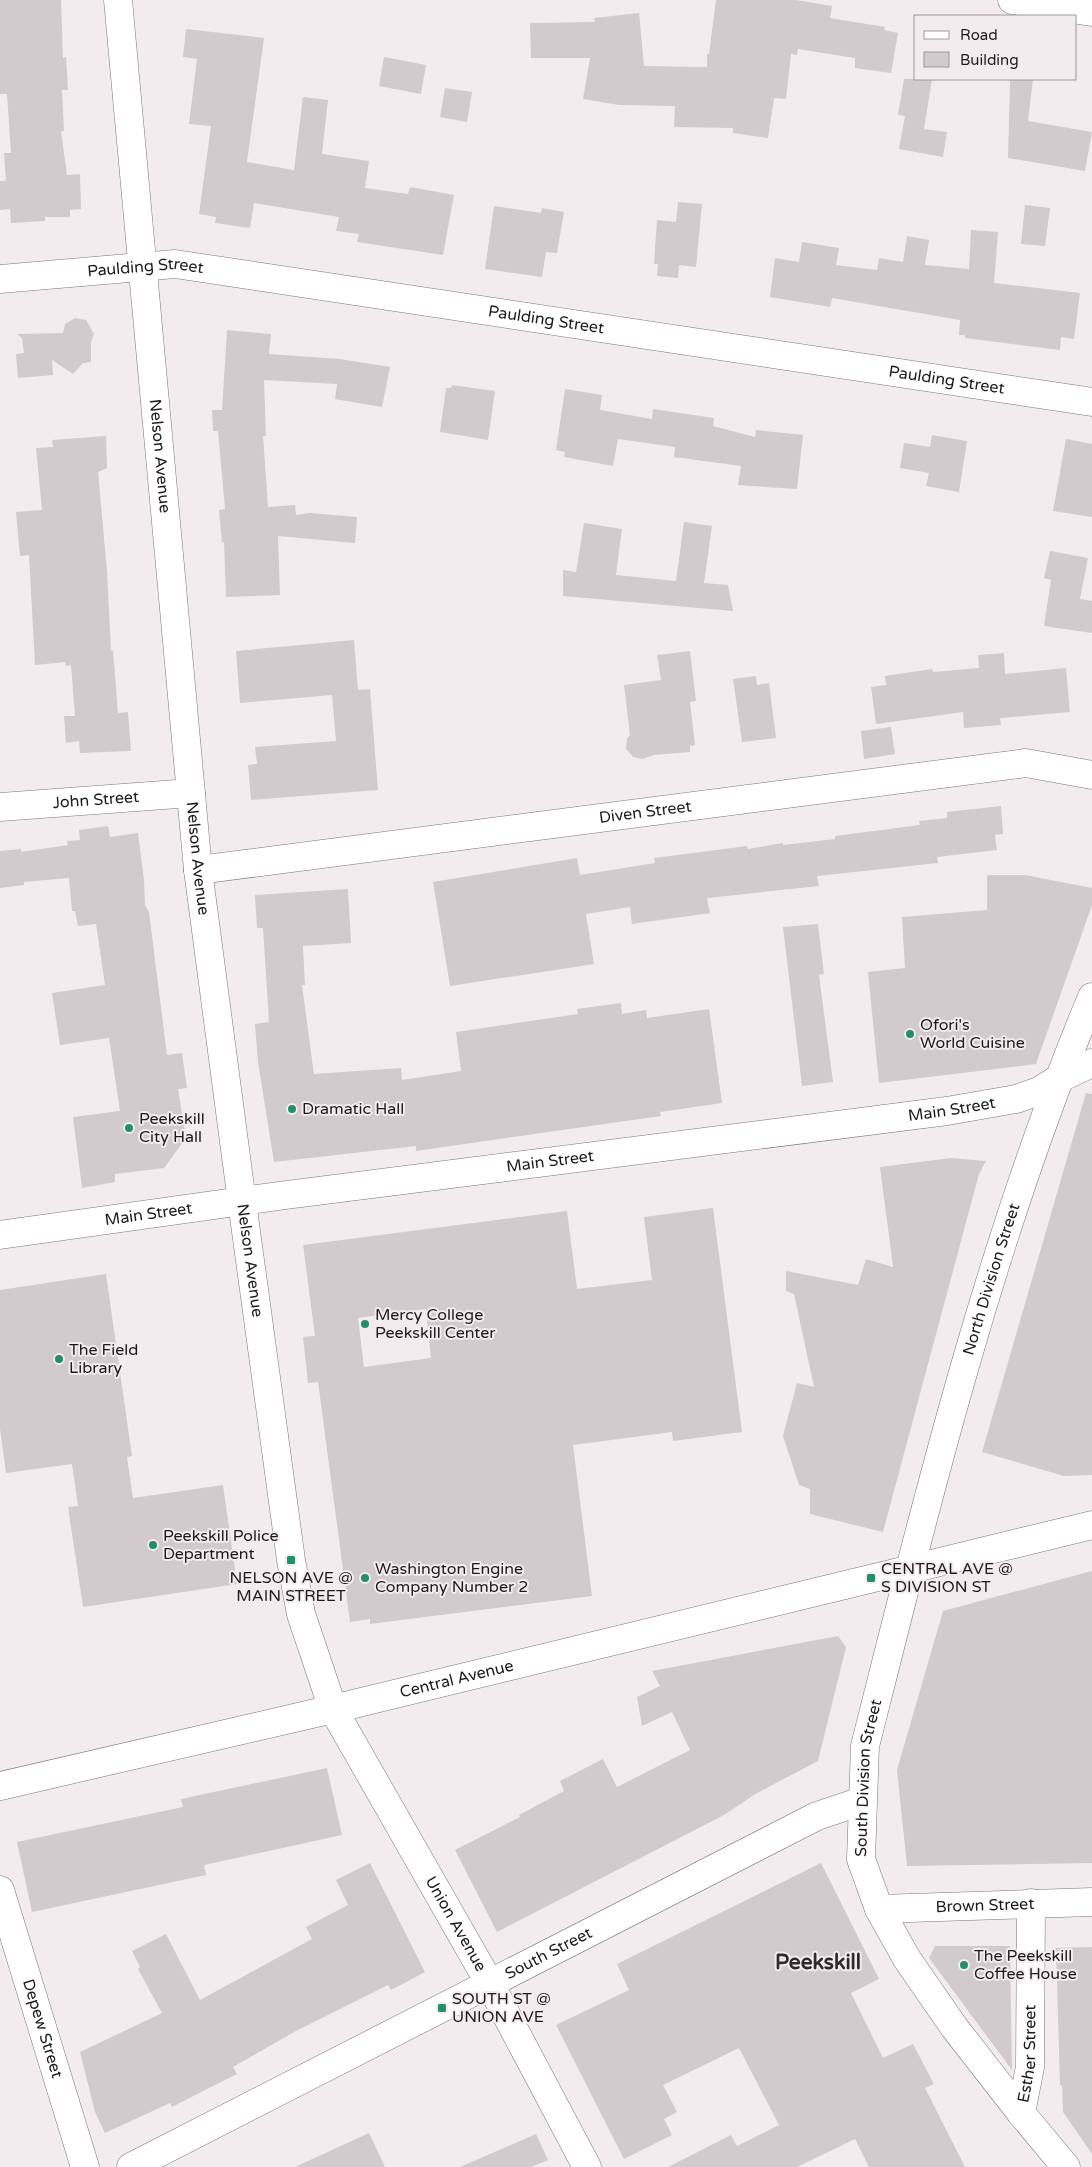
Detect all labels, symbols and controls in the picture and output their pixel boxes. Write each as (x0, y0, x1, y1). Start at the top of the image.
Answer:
legend (914, 15, 1077, 80)
text: Road (960, 26, 998, 44)
text: Building (960, 51, 1019, 69)
street label: Paulding Street (86, 254, 205, 281)
street label: Paulding Street (487, 301, 605, 338)
street label: Paulding Street (887, 362, 1006, 399)
street label: Nelson Avenue (145, 398, 175, 514)
street label: John Street (52, 787, 140, 813)
street label: Diven Street (598, 796, 693, 828)
street label: Nelson Avenue (182, 801, 214, 916)
place label: Ofori's World Cuisine (920, 1015, 1025, 1053)
marker: Ofori's World Cuisine (904, 1028, 916, 1040)
street label: Main Street (907, 1093, 997, 1126)
place label: Dramatic Hall (302, 1099, 404, 1119)
marker: Dramatic Hall (286, 1103, 298, 1115)
place label: Peekskill City Hall (139, 1109, 205, 1147)
marker: Peekskill City Hall (123, 1122, 135, 1134)
street label: Main Street (505, 1146, 595, 1177)
street label: Main Street (104, 1198, 194, 1230)
street label: North Division Street (959, 1201, 1024, 1358)
street label: Nelson Avenue (232, 1202, 268, 1318)
place label: Mercy College Peekskill Center (375, 1305, 496, 1343)
marker: Mercy College Peekskill Center (359, 1318, 371, 1330)
place label: The Field Library (69, 1340, 138, 1378)
marker: The Field Library (53, 1353, 65, 1365)
place label: Peekskill Police Department (163, 1526, 279, 1564)
marker: Peekskill Police Department (147, 1539, 159, 1551)
marker: NELSON AVE @ MAIN STREET (285, 1554, 297, 1566)
place label: Washington Engine Company Number 2 (375, 1559, 528, 1597)
place label: CENTRAL AVE @ S DIVISION ST (881, 1559, 1013, 1597)
place label: NELSON AVE @ MAIN STREET (229, 1568, 353, 1606)
marker: Washington Engine Company Number 2 (359, 1572, 371, 1584)
marker: CENTRAL AVE @ S DIVISION ST (865, 1572, 877, 1584)
street label: Central Avenue (398, 1656, 515, 1702)
street label: South Division Street (851, 1697, 886, 1857)
street label: Union Avenue (421, 1873, 491, 1975)
street label: Brown Street (935, 1894, 1035, 1917)
street label: South Street (502, 1923, 595, 1984)
place label: The Peekskill Coffee House (974, 1946, 1077, 1984)
district label: Peekskill (775, 1950, 861, 1975)
marker: The Peekskill Coffee House (958, 1959, 970, 1971)
street label: Depew Street (18, 1977, 67, 2081)
place label: SOUTH ST @ UNION AVE (452, 1989, 551, 2027)
marker: SOUTH ST @ UNION AVE (436, 2002, 448, 2014)
street label: Esther Street (1013, 2004, 1040, 2105)

